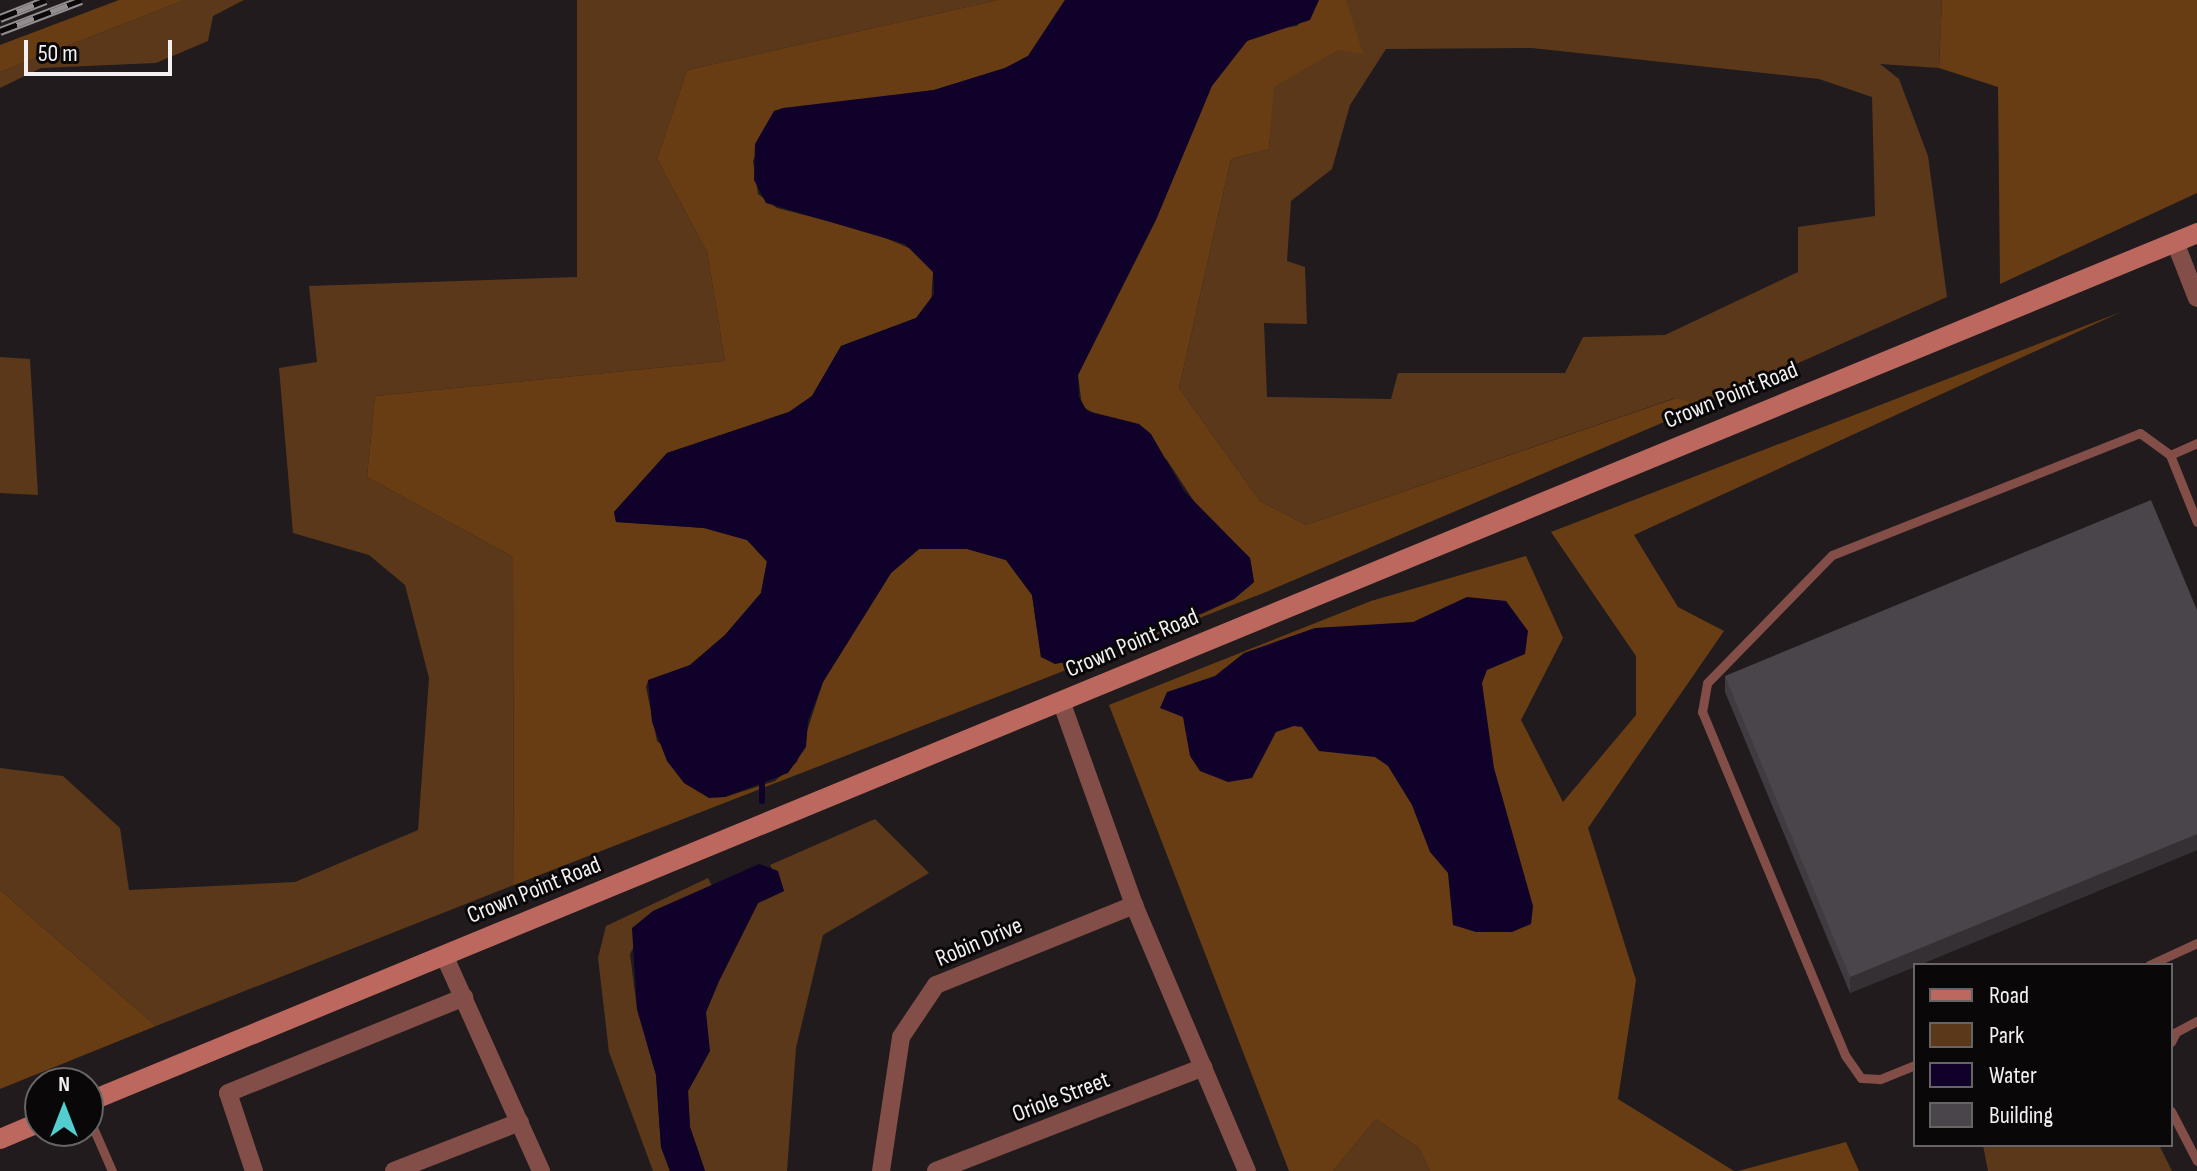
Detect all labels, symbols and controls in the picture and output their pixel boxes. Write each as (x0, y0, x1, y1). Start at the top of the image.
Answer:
scale bar (28, 24, 176, 74)
text: 50 m (38, 39, 78, 68)
street label: Crown Point Road (1660, 355, 1802, 435)
street label: Crown Point Road (1061, 602, 1203, 684)
street label: Crown Point Road (463, 850, 605, 930)
street label: Robin Drive (931, 911, 1027, 973)
legend (1913, 963, 2173, 1147)
text: Road (1989, 981, 2029, 1010)
text: Park (1989, 1021, 2024, 1050)
text: Water (1989, 1061, 2037, 1090)
street label: Oriole Street (1008, 1065, 1114, 1129)
north arrow (24, 1067, 104, 1147)
text: N (58, 1071, 70, 1098)
text: Building (1989, 1101, 2053, 1130)

